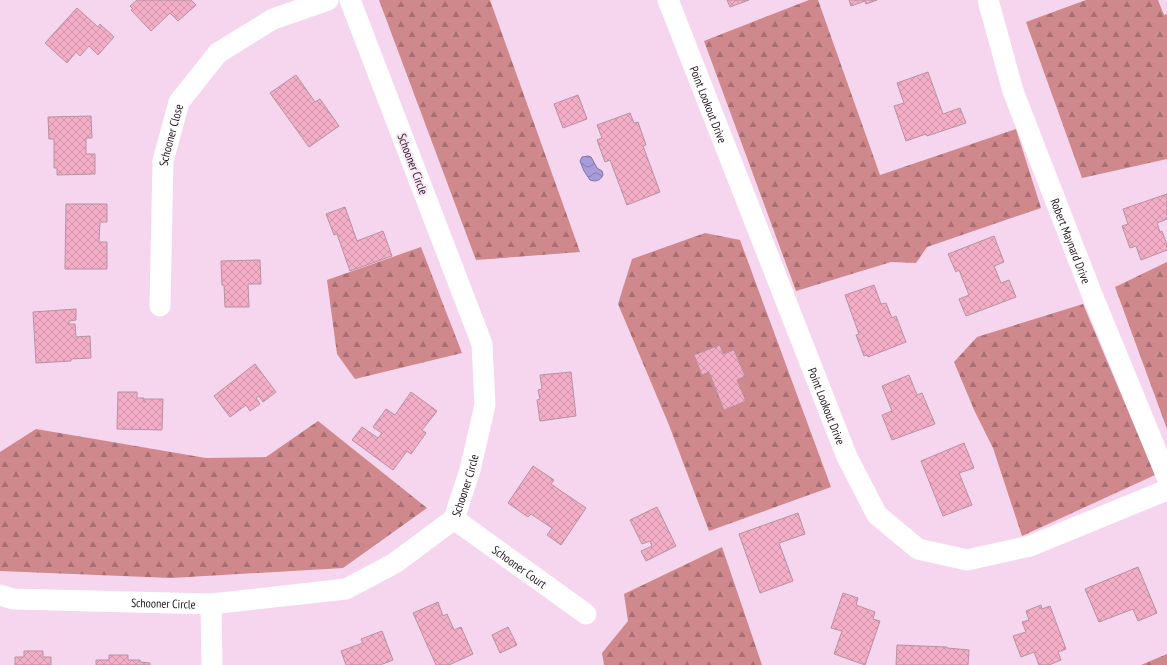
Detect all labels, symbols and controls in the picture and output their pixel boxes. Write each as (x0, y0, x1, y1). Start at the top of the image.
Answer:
street label: Point Lookout Drive (687, 64, 731, 145)
street label: Schooner Close (155, 102, 186, 166)
street label: Schooner Circle (394, 131, 432, 197)
street label: Robert Maynard Drive (1048, 196, 1094, 285)
street label: Point Lookout Drive (805, 365, 849, 447)
street label: Schooner Circle (448, 452, 481, 518)
street label: Schooner Court (490, 542, 551, 591)
street label: Schooner Circle (131, 594, 196, 611)

